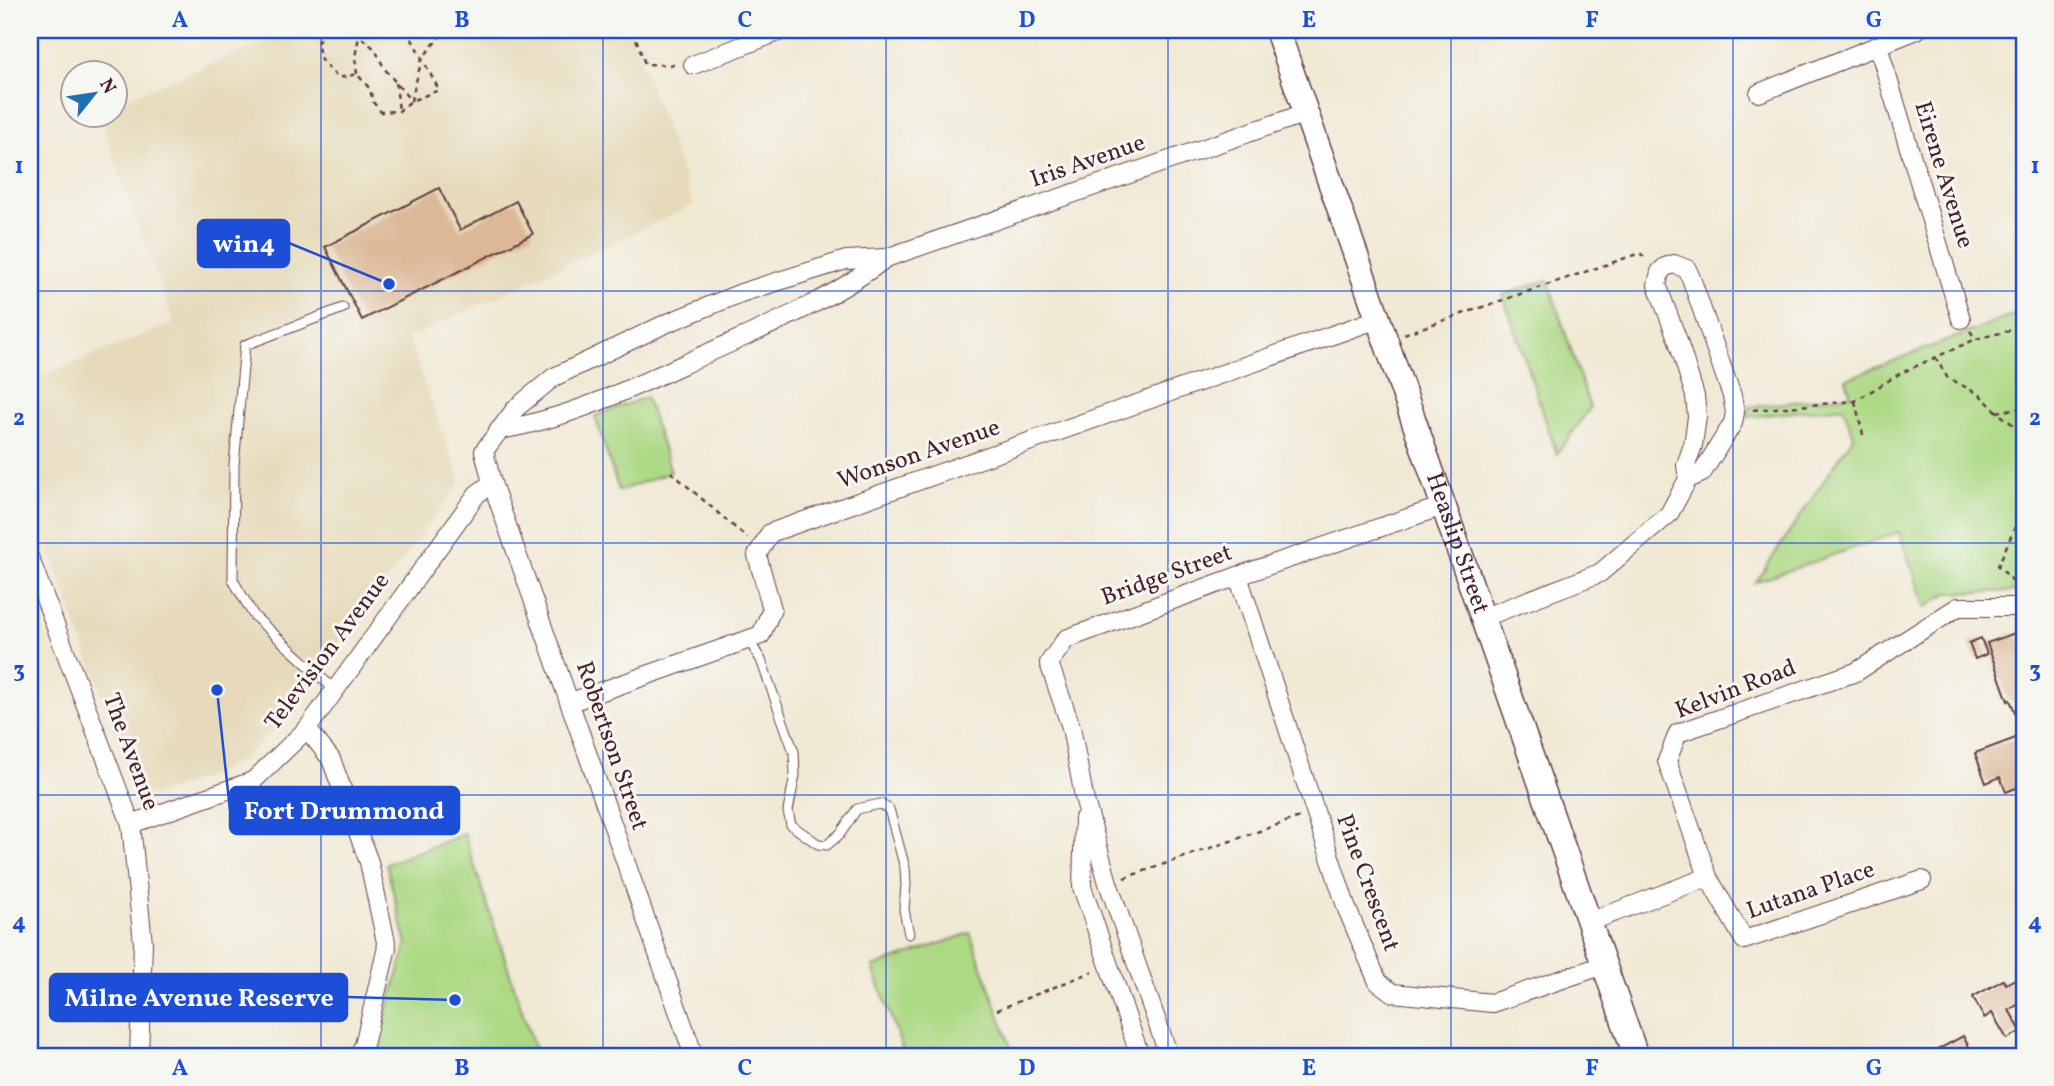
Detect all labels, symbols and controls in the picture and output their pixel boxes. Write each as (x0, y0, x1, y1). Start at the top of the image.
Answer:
text: A (172, 5, 188, 37)
text: B (454, 5, 470, 37)
text: C (738, 5, 752, 37)
text: D (1019, 5, 1036, 37)
text: E (1302, 5, 1316, 37)
text: F (1585, 5, 1599, 37)
text: G (1866, 5, 1882, 37)
north arrow (60, 60, 130, 130)
text: N (92, 74, 122, 99)
street label: Eirene Avenue (1905, 97, 1981, 253)
street label: Iris Avenue (1026, 126, 1150, 198)
text: 1 (14, 151, 24, 183)
text: 1 (2030, 151, 2040, 183)
callout: win4 (198, 220, 289, 267)
text: win4 (213, 227, 275, 263)
text: 2 (13, 403, 25, 435)
text: 2 (2029, 403, 2041, 435)
street label: Wonson Avenue (833, 411, 1005, 499)
street label: Heaslip Street (1416, 468, 1497, 619)
street label: Bridge Street (1097, 537, 1237, 615)
street label: Television Avenue (257, 566, 399, 738)
street label: Kelvin Road (1671, 651, 1801, 729)
text: 3 (13, 655, 25, 687)
text: 3 (2029, 655, 2041, 687)
street label: Robertson Street (566, 657, 656, 835)
street label: The Avenue (93, 689, 167, 815)
callout: Fort Drummond (230, 787, 459, 834)
text: Fort Drummond (244, 794, 444, 830)
street label: Pine Crescent (1326, 810, 1408, 956)
street label: Lutana Place (1742, 853, 1880, 929)
text: 4 (12, 907, 26, 939)
text: 4 (2028, 907, 2042, 939)
callout: Milne Avenue Reserve (50, 974, 347, 1021)
text: Milne Avenue Reserve (64, 981, 334, 1017)
text: A (172, 1053, 188, 1085)
text: B (454, 1053, 470, 1085)
text: C (738, 1053, 752, 1085)
text: D (1019, 1053, 1036, 1085)
text: E (1302, 1053, 1316, 1085)
text: F (1585, 1053, 1599, 1085)
text: G (1866, 1053, 1882, 1085)

